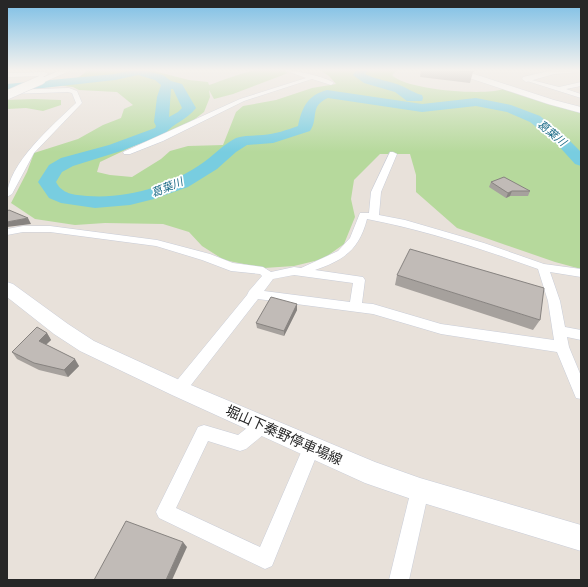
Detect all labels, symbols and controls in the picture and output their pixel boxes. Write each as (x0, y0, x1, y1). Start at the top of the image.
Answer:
water label: 葛葉川 (536, 117, 570, 149)
water label: 葛葉川 (149, 174, 185, 199)
street label: 堀山下秦野停車場線 (223, 401, 345, 468)

